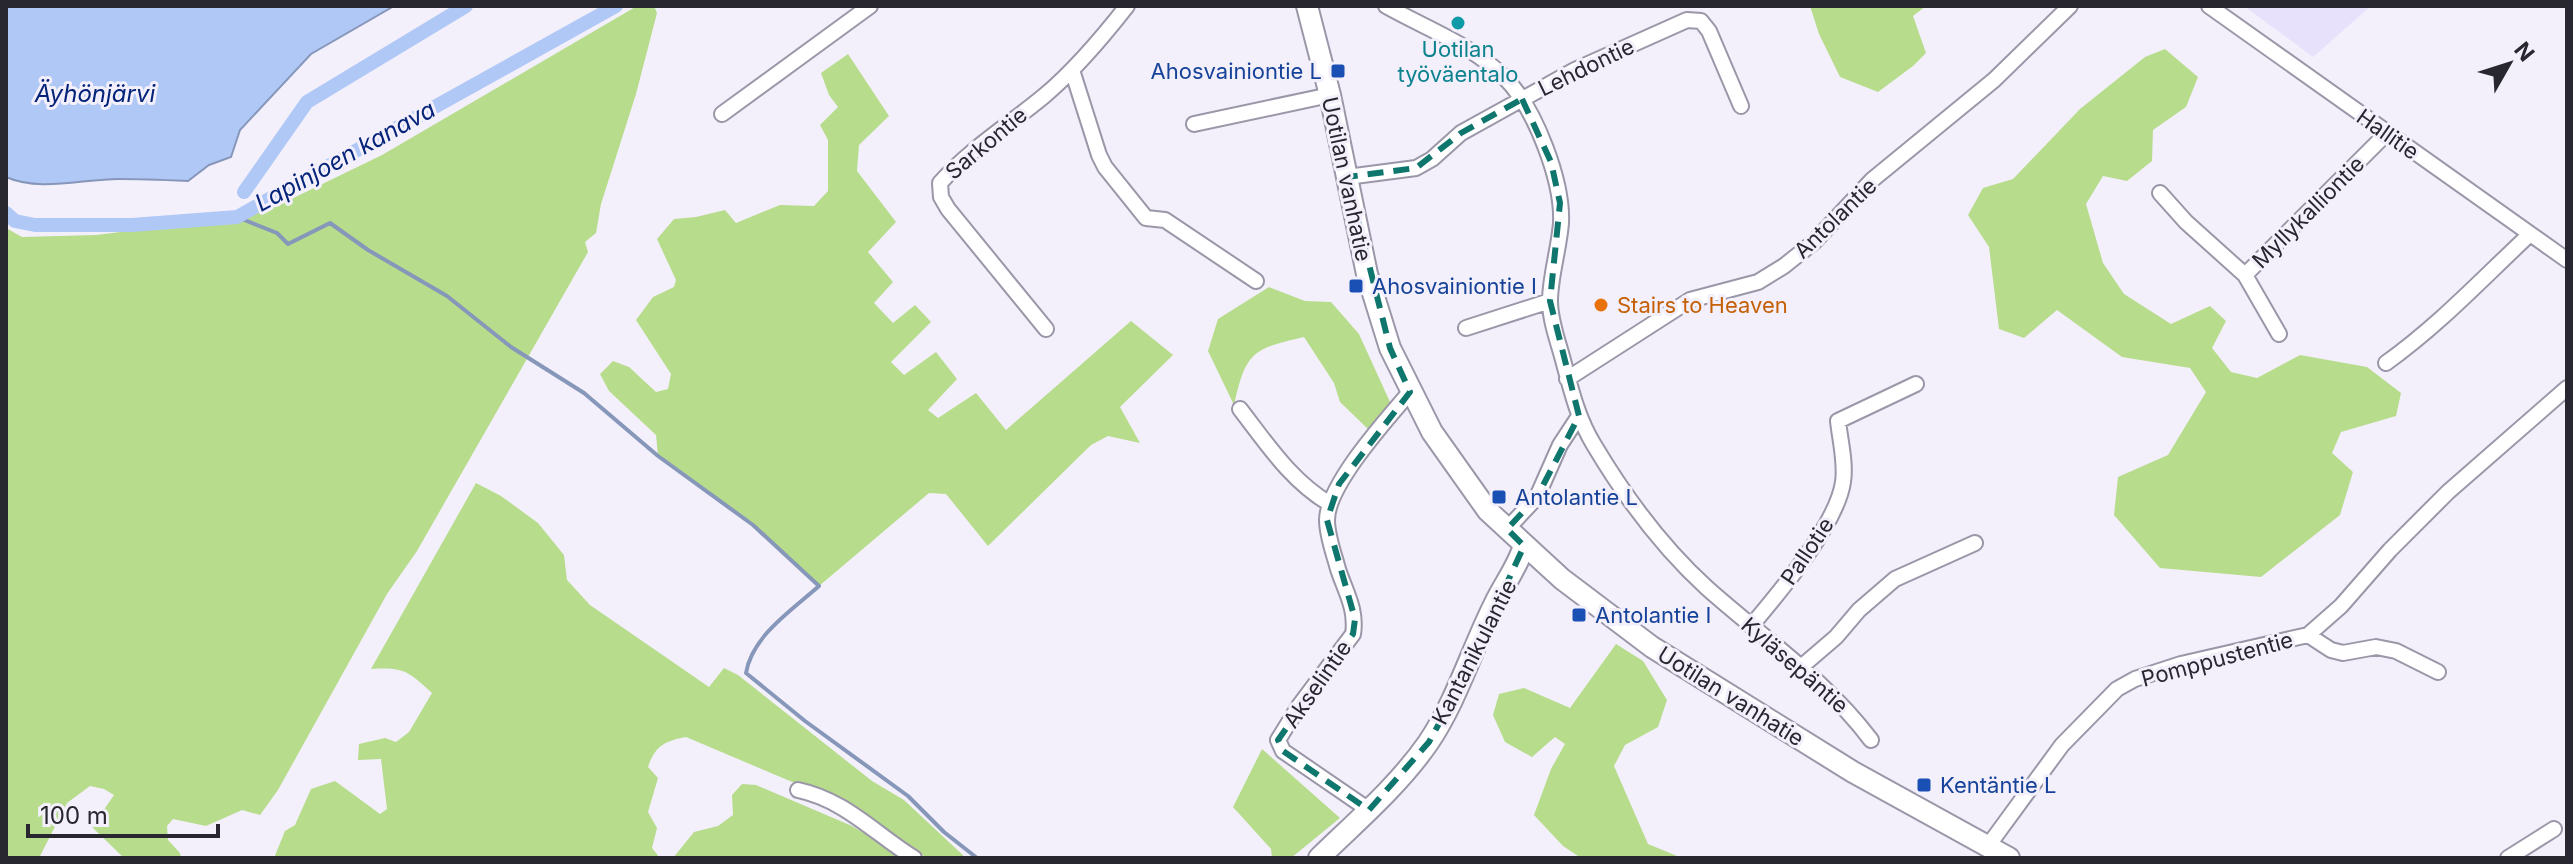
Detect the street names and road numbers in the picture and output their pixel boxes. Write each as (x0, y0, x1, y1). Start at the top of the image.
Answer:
street label: Lehdontie (1534, 33, 1638, 101)
street label: Uotilan vanhatie (1317, 94, 1377, 264)
street label: Sarkontie (940, 101, 1032, 185)
street label: Hallitie (2352, 103, 2424, 165)
street label: Myllykalliontie (2247, 151, 2369, 273)
street label: Antolantie (1788, 172, 1882, 264)
street label: Pallotie (1775, 512, 1839, 590)
street label: Kantanikulantie (1426, 575, 1522, 729)
street label: Kyläsepäntie (1736, 612, 1854, 718)
street label: Pomppustentie (2138, 626, 2296, 692)
street label: Akselintie (1277, 635, 1357, 733)
street label: Uotilan vanhatie (1653, 641, 1809, 751)

